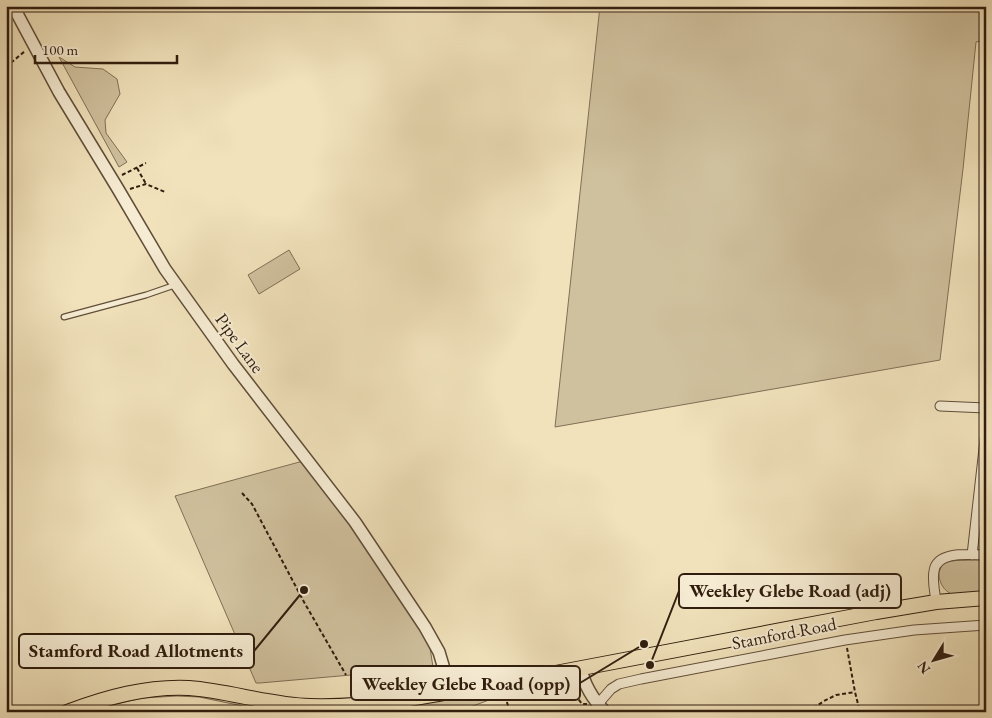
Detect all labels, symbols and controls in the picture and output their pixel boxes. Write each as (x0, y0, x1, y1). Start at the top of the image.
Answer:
scale bar (35, 32, 178, 64)
text: 100 m (42, 40, 79, 59)
street label: Pipe Lane (211, 309, 269, 377)
callout: Weekley Glebe Road (adj) (679, 574, 901, 608)
text: Weekley Glebe Road (adj) (689, 578, 891, 603)
street label: Stamford Road (730, 611, 839, 654)
callout: Stamford Road Allotments (19, 634, 254, 668)
north arrow (910, 636, 960, 686)
text: Stamford Road Allotments (29, 638, 243, 663)
text: N (913, 657, 934, 678)
callout: Weekley Glebe Road (opp) (351, 666, 580, 700)
text: Weekley Glebe Road (opp) (362, 671, 570, 696)

